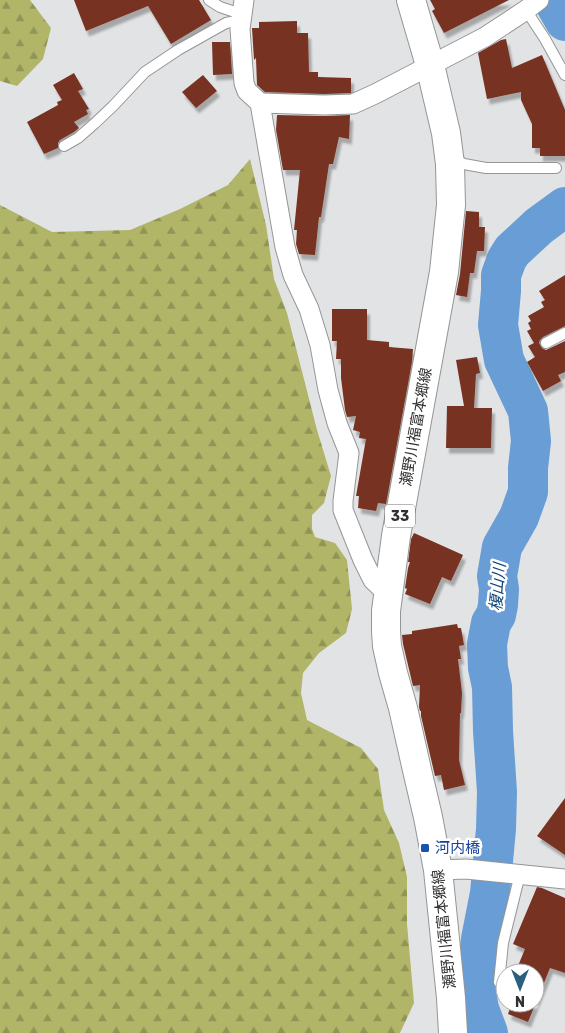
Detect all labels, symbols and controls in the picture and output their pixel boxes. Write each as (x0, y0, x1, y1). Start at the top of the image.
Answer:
street label: 瀬野川福富本郷線 (397, 366, 435, 488)
road number: 33 (385, 504, 415, 528)
water label: 榎山川 (486, 560, 509, 612)
place label: 河内橋 (435, 839, 480, 857)
marker: 河内橋 (419, 842, 431, 854)
street label: 瀬野川福富本郷線 (429, 868, 459, 990)
north arrow (495, 963, 545, 1013)
text: N (515, 992, 525, 1009)

